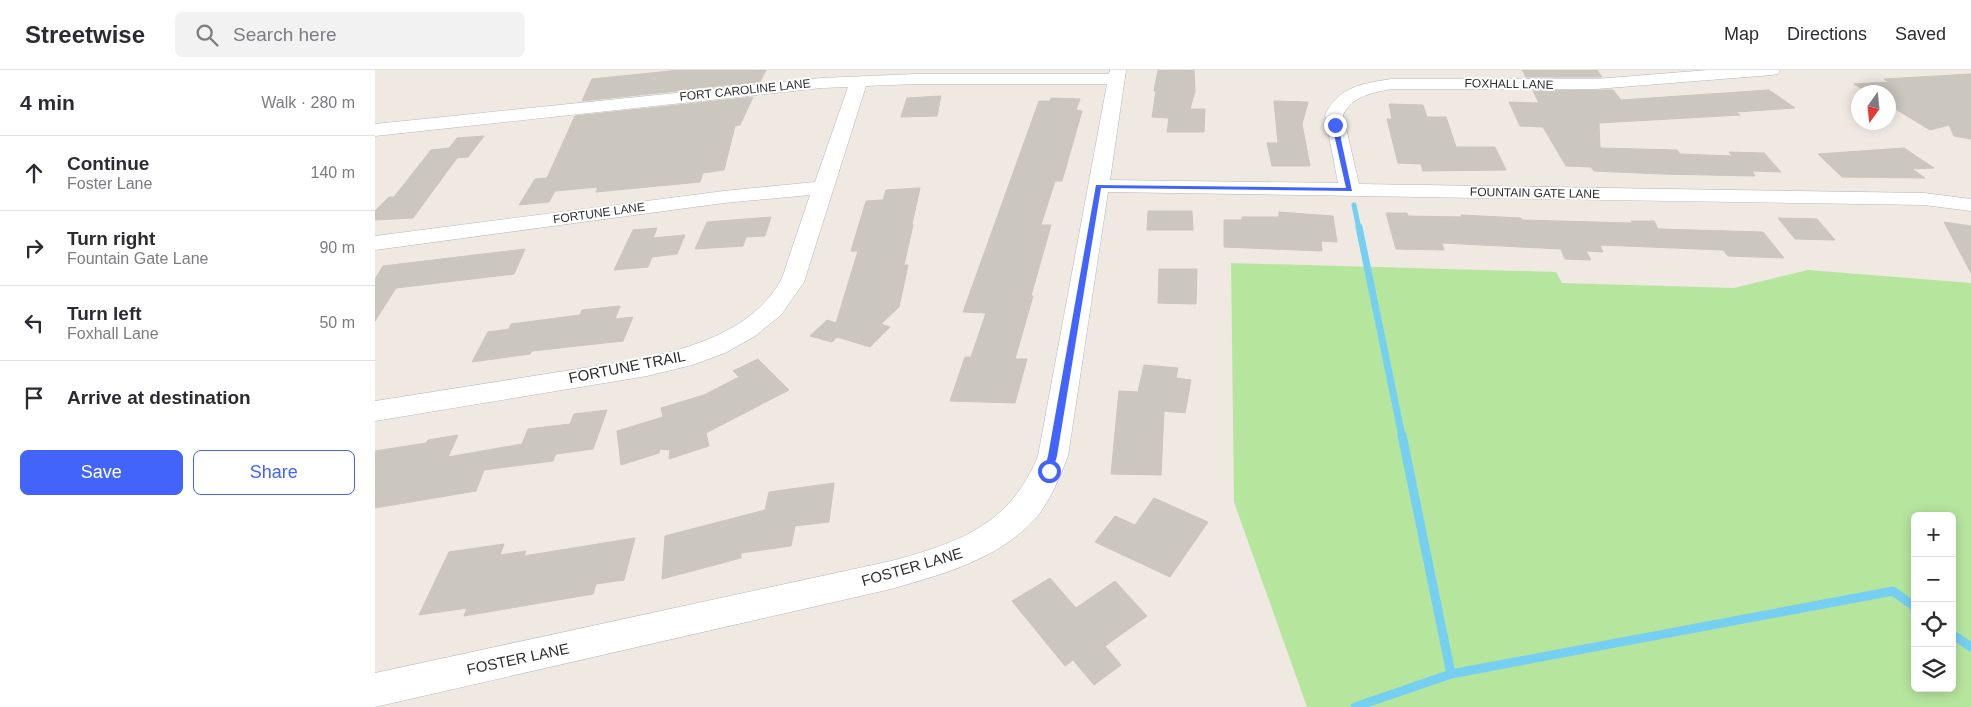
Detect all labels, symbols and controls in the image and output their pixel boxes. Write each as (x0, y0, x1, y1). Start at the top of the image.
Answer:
search box (175, 12, 525, 57)
text: Streetwise (25, 21, 145, 48)
icon: search (193, 21, 221, 49)
text: Search here (233, 24, 337, 45)
text: Map (1724, 24, 1759, 44)
text: Directions (1787, 24, 1867, 44)
text: Saved (1895, 24, 1946, 44)
street label: FORT CAROLINE LANE (679, 76, 811, 104)
street label: FOXHALL LANE (1464, 76, 1554, 92)
north arrow (1851, 85, 1896, 130)
text: 4 min (20, 91, 75, 114)
text: Walk · 280 m (261, 94, 355, 111)
route end (1324, 114, 1347, 137)
text: Continue (67, 153, 149, 174)
icon: ahead (20, 159, 48, 187)
text: 140 m (311, 164, 355, 181)
text: Foster Lane (67, 175, 152, 192)
street label: FOUNTAIN GATE LANE (1470, 185, 1600, 201)
street label: FORTUNE LANE (552, 200, 646, 226)
text: Turn right (67, 228, 155, 249)
icon: right (20, 234, 48, 262)
text: 90 m (319, 239, 355, 256)
text: Fountain Gate Lane (67, 250, 208, 267)
text: Turn left (67, 303, 142, 324)
icon: left (20, 309, 48, 337)
text: 50 m (319, 314, 355, 331)
text: Foxhall Lane (67, 325, 159, 342)
street label: FORTUNE TRAIL (567, 347, 687, 386)
icon: arrive (20, 384, 48, 412)
text: Arrive at destination (67, 387, 251, 408)
button: Save (20, 450, 183, 495)
button: Share (193, 450, 355, 495)
route start (1038, 460, 1061, 483)
map controls (1911, 512, 1956, 692)
button: + (1911, 512, 1956, 557)
street label: FOSTER LANE (859, 544, 964, 589)
button: − (1911, 557, 1956, 602)
button: locate (1911, 602, 1956, 647)
street label: FOSTER LANE (465, 639, 571, 678)
button: layers (1911, 647, 1956, 692)

